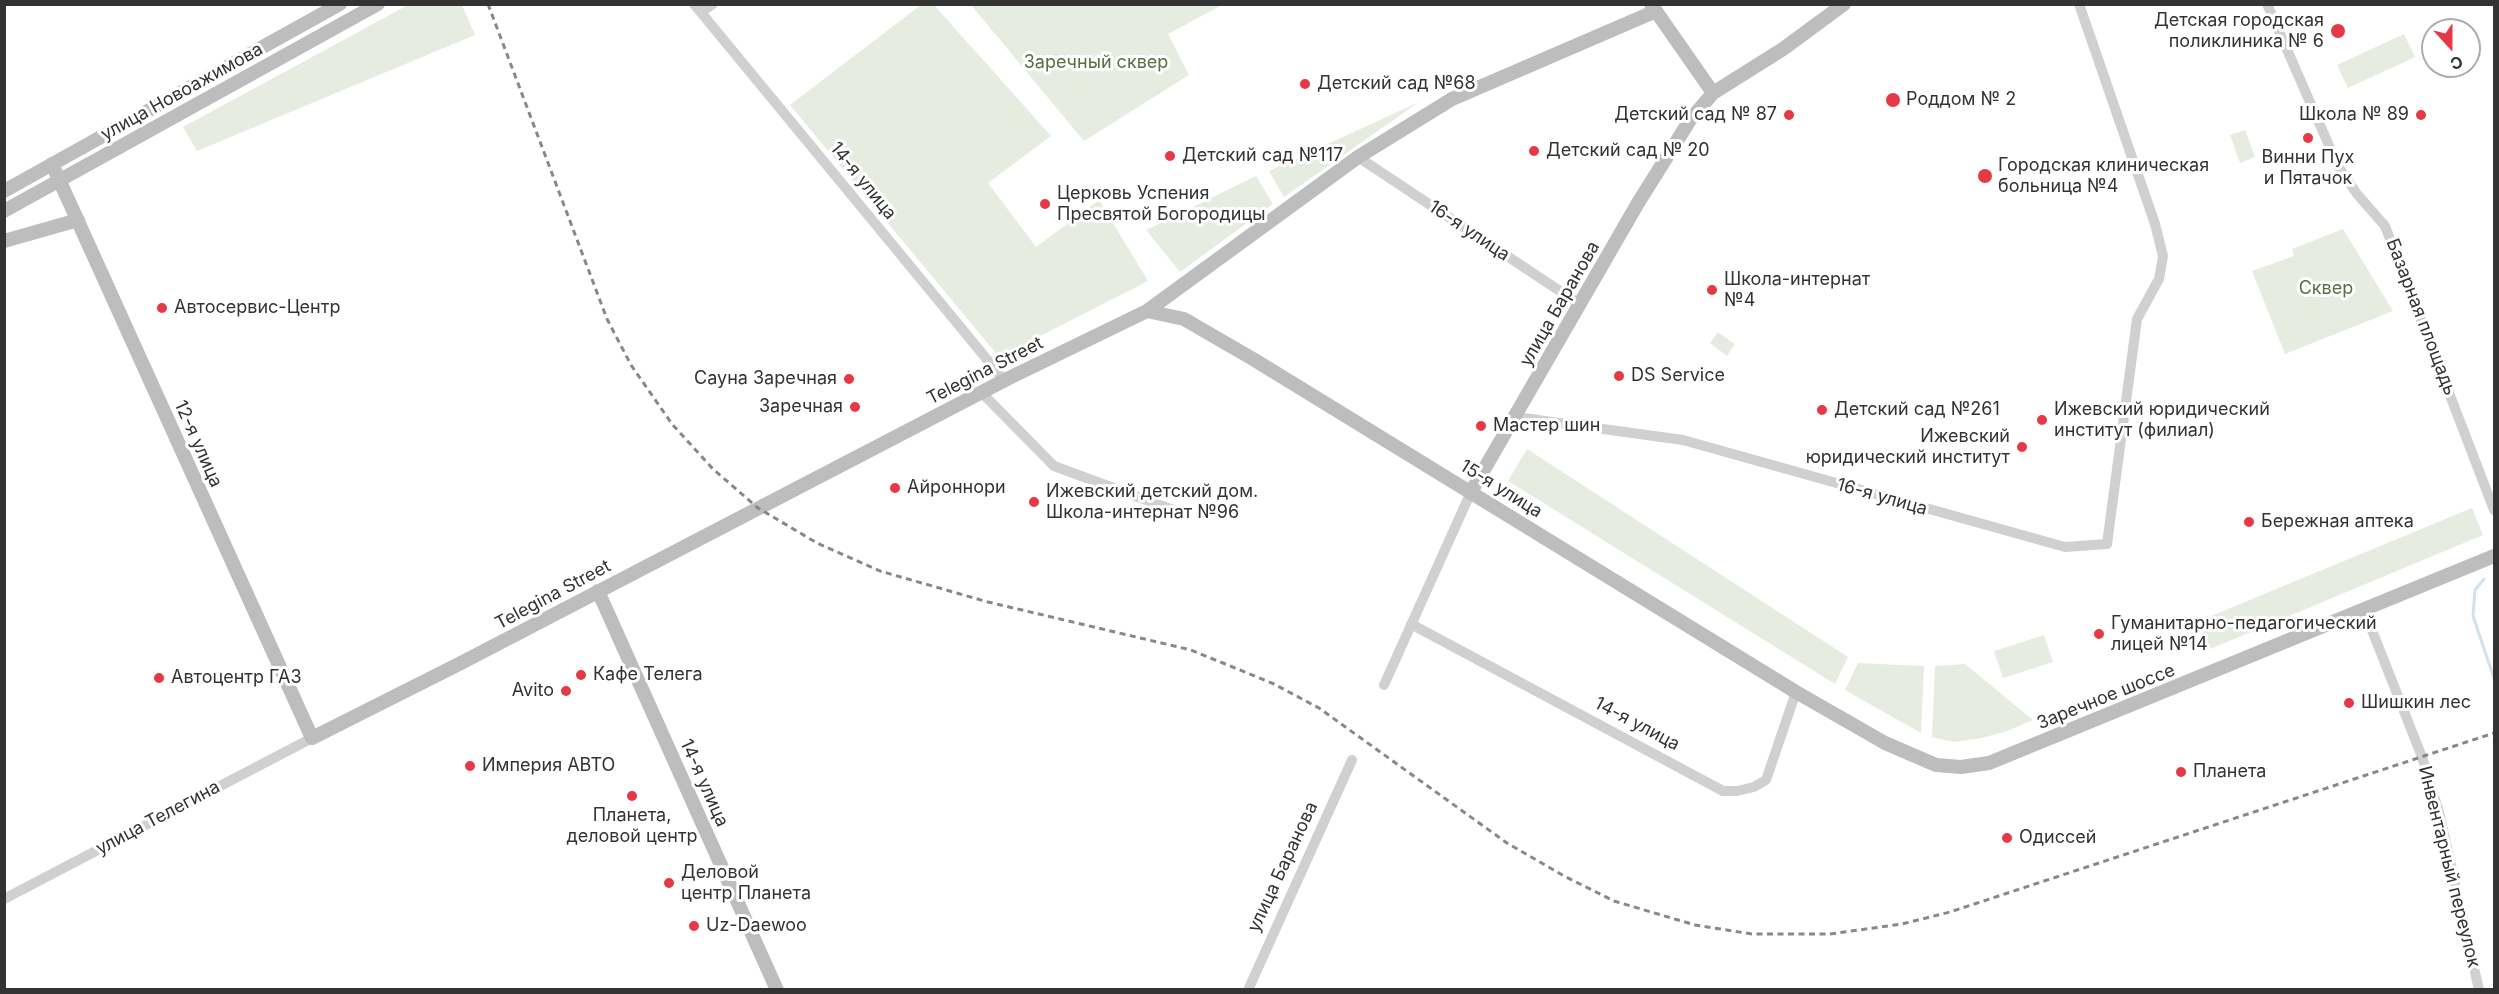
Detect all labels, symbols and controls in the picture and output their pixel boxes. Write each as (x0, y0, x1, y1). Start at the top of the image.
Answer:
place label: Детская городская поликлиника № 6 (2154, 10, 2324, 52)
north arrow (2421, 18, 2481, 78)
marker: Детская городская поликлиника № 6 (2329, 22, 2347, 40)
street label: улица Новоажимова (97, 38, 267, 146)
text: С (2448, 51, 2466, 74)
park label: Заречный сквер (1024, 52, 1168, 74)
place label: Детский сад №68 (1317, 73, 1476, 95)
marker: Детский сад №68 (1298, 77, 1312, 91)
place label: Роддом № 2 (1906, 89, 2016, 111)
marker: Роддом № 2 (1884, 91, 1902, 109)
place label: Детский сад № 87 (1614, 104, 1777, 126)
place label: Школа № 89 (2299, 104, 2409, 126)
marker: Детский сад № 87 (1782, 108, 1796, 122)
marker: Школа № 89 (2414, 108, 2428, 122)
marker: Винни Пух и Пятачок (2301, 131, 2315, 145)
street label: 14-я улица (825, 138, 901, 224)
place label: Детский сад № 20 (1546, 140, 1710, 162)
marker: Детский сад № 20 (1527, 144, 1541, 158)
place label: Детский сад №117 (1182, 145, 1343, 167)
place label: Винни Пух и Пятачок (2262, 147, 2354, 190)
marker: Детский сад №117 (1163, 149, 1177, 163)
place label: Городская клиническая больница №4 (1998, 155, 2209, 198)
marker: Городская клиническая больница №4 (1976, 167, 1994, 185)
place label: Церковь Успения Пресвятой Богородицы (1057, 183, 1265, 226)
street label: 16-я улица (1424, 196, 1514, 266)
marker: Церковь Успения Пресвятой Богородицы (1038, 197, 1052, 211)
street label: Базарная площадь (2381, 236, 2461, 398)
street label: улица Баранова (1515, 238, 1605, 370)
place label: Школа-интернат №4 (1724, 269, 1870, 312)
park label: Сквер (2299, 278, 2353, 300)
marker: Школа-интернат №4 (1705, 283, 1719, 297)
place label: Автосервис-Центр (174, 297, 340, 319)
marker: Автосервис-Центр (155, 301, 169, 315)
street label: Telegina Street (923, 332, 1047, 410)
place label: DS Service (1631, 365, 1725, 387)
place label: Сауна Заречная (694, 368, 837, 390)
marker: DS Service (1612, 369, 1626, 383)
marker: Сауна Заречная (842, 372, 856, 386)
place label: Заречная (759, 396, 843, 418)
street label: 12-я улица (169, 397, 227, 491)
place label: Детский сад №261 (1834, 399, 2000, 421)
place label: Ижевский юридический институт (филиал) (2054, 399, 2270, 442)
marker: Заречная (848, 400, 862, 414)
marker: Детский сад №261 (1815, 403, 1829, 417)
marker: Ижевский юридический институт (филиал) (2035, 413, 2049, 427)
place label: Мастер шин (1493, 415, 1600, 437)
marker: Мастер шин (1474, 419, 1488, 433)
place label: Ижевский юридический институт (1806, 426, 2010, 468)
marker: Ижевский юридический институт (2015, 440, 2029, 454)
street label: 15-я улица (1456, 455, 1546, 523)
street label: 16-я улица (1834, 474, 1930, 520)
place label: Айроннори (907, 477, 1006, 499)
marker: Айроннори (888, 481, 902, 495)
place label: Ижевский детский дом. Школа-интернат №96 (1046, 481, 1258, 524)
marker: Ижевский детский дом. Школа-интернат №96 (1027, 495, 1041, 509)
place label: Бережная аптека (2261, 511, 2414, 533)
marker: Бережная аптека (2242, 515, 2256, 529)
street label: Telegina Street (492, 556, 614, 634)
place label: Гуманитарно-педагогический лицей №14 (2111, 613, 2377, 656)
marker: Гуманитарно-педагогический лицей №14 (2092, 627, 2106, 641)
street label: Заречное шоссе (2034, 659, 2178, 735)
place label: Кафе Телега (593, 664, 703, 686)
place label: Автоцентр ГАЗ (171, 667, 302, 689)
marker: Кафе Телега (574, 668, 588, 682)
marker: Автоцентр ГАЗ (152, 671, 166, 685)
place label: Avito (512, 680, 554, 702)
marker: Avito (559, 684, 573, 698)
place label: Шишкин лес (2361, 692, 2471, 714)
street label: 14-я улица (1591, 693, 1683, 755)
marker: Шишкин лес (2342, 696, 2356, 710)
street label: 14-я улица (675, 736, 733, 830)
place label: Империя АВТО (482, 755, 615, 777)
marker: Империя АВТО (463, 759, 477, 773)
place label: Планета (2193, 761, 2266, 783)
street label: Инвентарный переулок (2413, 764, 2485, 970)
marker: Планета (2174, 765, 2188, 779)
street label: улица Телегина (92, 776, 224, 860)
marker: Планета, деловой центр (625, 789, 639, 803)
street label: улица Баранова (1243, 799, 1323, 935)
place label: Планета, деловой центр (566, 805, 698, 848)
place label: Одиссей (2019, 827, 2096, 849)
marker: Одиссей (2000, 831, 2014, 845)
place label: Деловой центр Планета (681, 862, 811, 904)
marker: Деловой центр Планета (662, 876, 676, 890)
place label: Uz-Daewoo (706, 915, 807, 937)
marker: Uz-Daewoo (687, 919, 701, 933)

